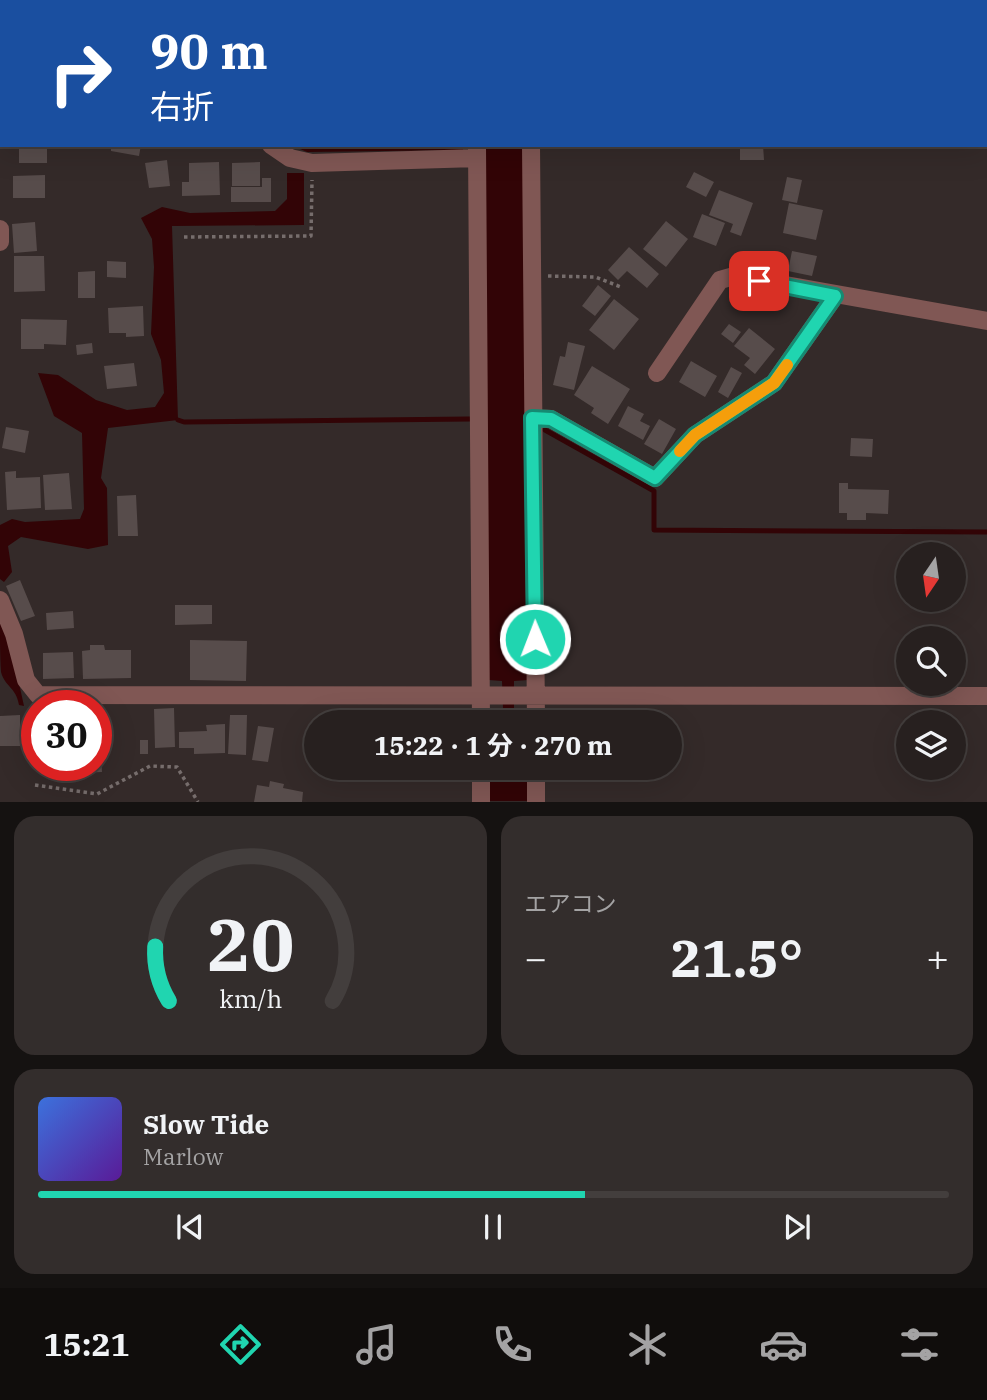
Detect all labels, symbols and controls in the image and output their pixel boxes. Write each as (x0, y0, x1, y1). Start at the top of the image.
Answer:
text: 90 m (150, 19, 268, 82)
icon: right (35, 28, 126, 119)
text: 右折 (150, 85, 214, 127)
pin (729, 251, 789, 311)
icon: arrive (740, 262, 778, 300)
north arrow (896, 542, 966, 612)
map controls (896, 542, 966, 780)
position arrow (498, 602, 572, 676)
button: search (896, 626, 966, 696)
speed limit sign: 30 (21, 690, 112, 781)
button: layers (896, 710, 966, 780)
text: 15:22 · 1 分 · 270 m (374, 728, 612, 762)
text: エアコン (525, 888, 617, 918)
text: 20 (207, 897, 294, 992)
text: 21.5° (670, 924, 803, 991)
text: − (525, 933, 547, 982)
text: + (926, 933, 949, 982)
text: km/h (219, 982, 282, 1015)
text: Slow Tide (143, 1107, 269, 1141)
text: Marlow (143, 1141, 223, 1171)
icon: previous (171, 1208, 209, 1246)
icon: pause (474, 1208, 512, 1246)
icon: next (778, 1208, 816, 1246)
icon: directions (216, 1320, 265, 1369)
icon: music (352, 1320, 401, 1369)
icon: phone (488, 1320, 537, 1369)
icon: climate (623, 1320, 672, 1369)
icon: car (759, 1320, 808, 1369)
icon: filters (895, 1320, 944, 1369)
text: 15:21 (43, 1323, 130, 1365)

